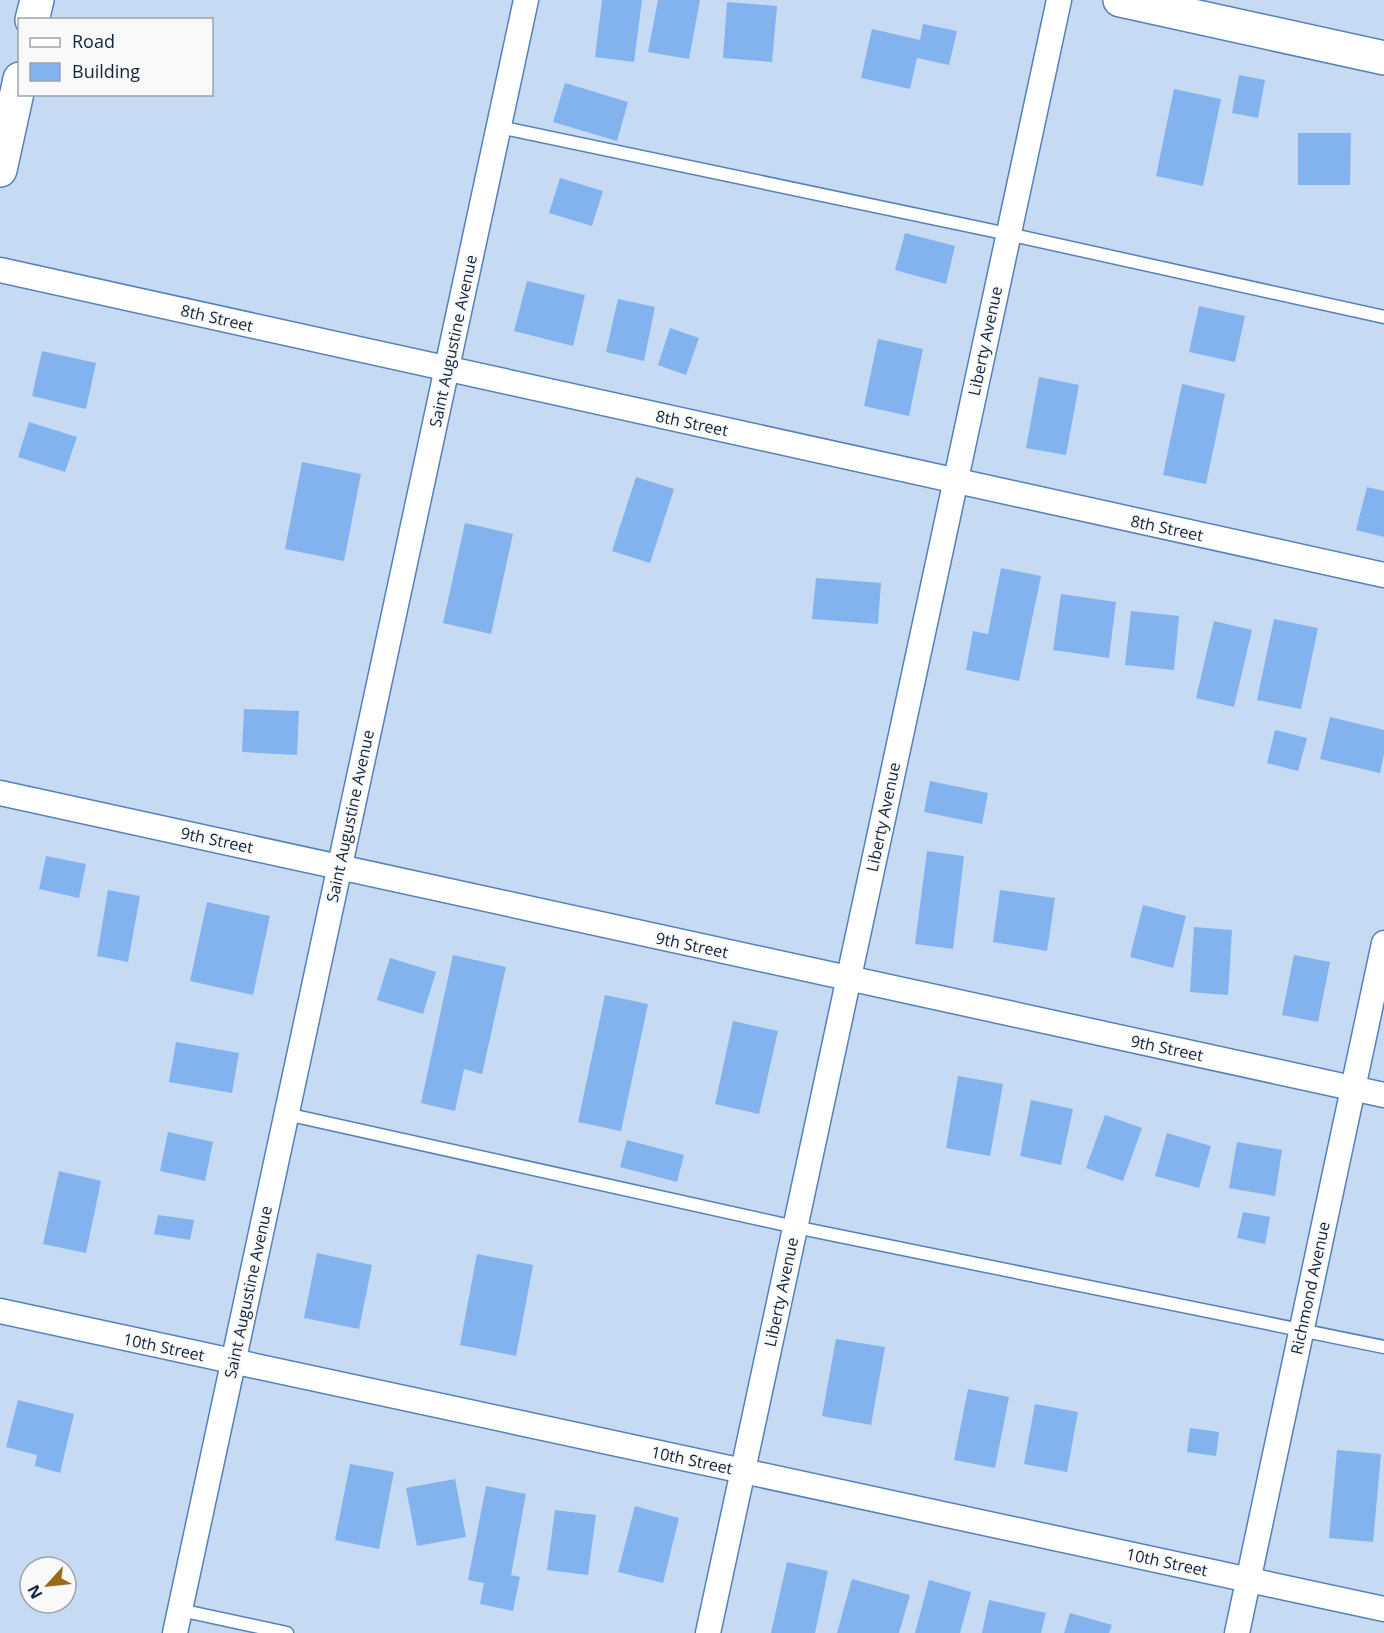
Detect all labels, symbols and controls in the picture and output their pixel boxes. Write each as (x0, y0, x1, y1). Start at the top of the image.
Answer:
legend (18, 18, 213, 96)
text: Road (72, 29, 115, 53)
text: Building (72, 59, 140, 83)
street label: Saint Augustine Avenue (424, 253, 482, 429)
street label: Liberty Avenue (963, 284, 1007, 398)
street label: 8th Street (179, 299, 256, 337)
street label: 8th Street (654, 405, 731, 441)
street label: 8th Street (1129, 510, 1206, 546)
street label: Saint Augustine Avenue (321, 728, 379, 904)
street label: Liberty Avenue (861, 760, 905, 874)
street label: 9th Street (179, 822, 256, 858)
street label: 9th Street (654, 927, 731, 963)
street label: 9th Street (1129, 1030, 1206, 1066)
street label: Saint Augustine Avenue (219, 1204, 277, 1380)
street label: Richmond Avenue (1285, 1220, 1335, 1356)
street label: Liberty Avenue (759, 1235, 803, 1349)
street label: 10th Street (121, 1328, 207, 1366)
street label: 10th Street (649, 1441, 735, 1479)
street label: 10th Street (1124, 1543, 1210, 1581)
north arrow (18, 1555, 78, 1615)
text: N (22, 1581, 47, 1603)

